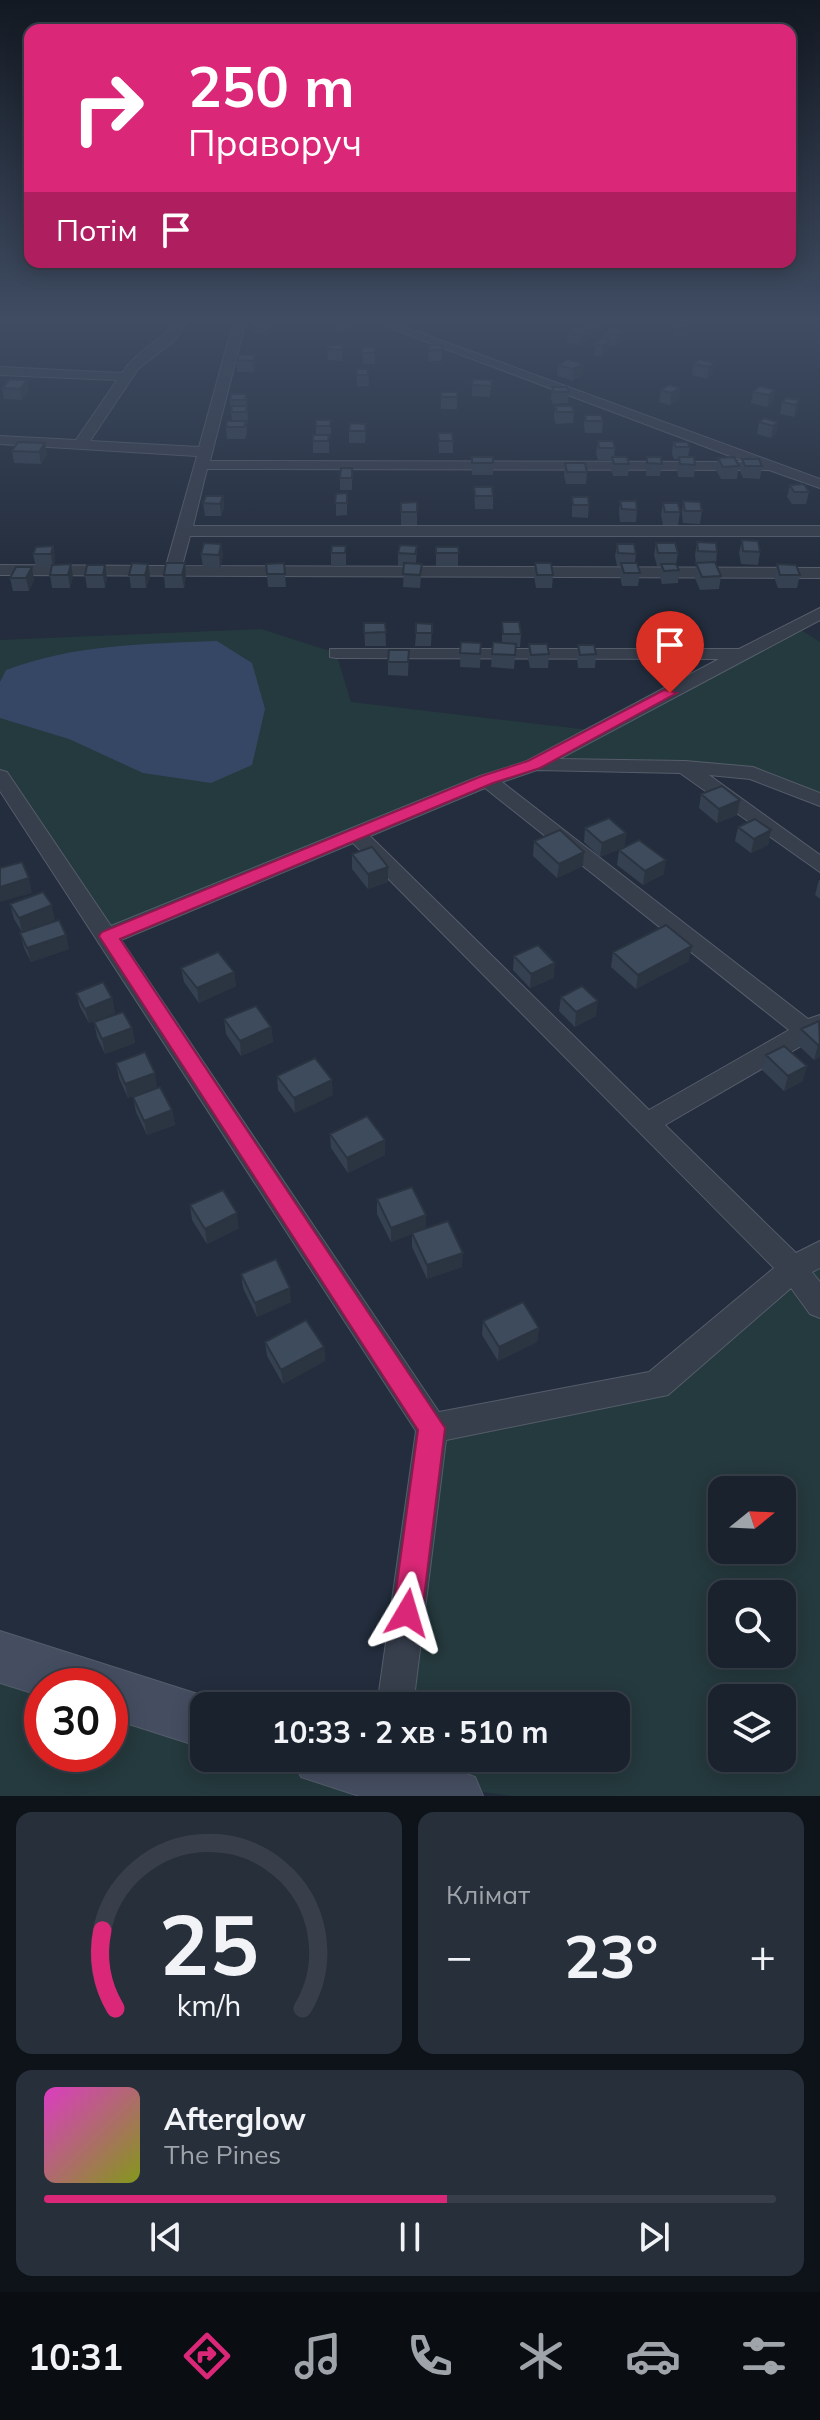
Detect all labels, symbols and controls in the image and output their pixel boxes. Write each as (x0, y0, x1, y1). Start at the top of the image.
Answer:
text: 250 m (188, 51, 355, 121)
icon: right (56, 56, 160, 160)
text: Праворуч (188, 120, 362, 165)
icon: arrive (154, 208, 198, 252)
text: Потім (56, 211, 138, 249)
pin (636, 611, 704, 693)
icon: arrive (648, 623, 692, 667)
north arrow (708, 1476, 796, 1564)
map controls (708, 1476, 796, 1772)
position arrow (365, 1571, 449, 1655)
button: search (708, 1580, 796, 1668)
speed limit sign: 30 (24, 1668, 128, 1772)
button: layers (708, 1684, 796, 1772)
text: 10:33 · 2 хв · 510 m (271, 1713, 549, 1751)
text: Клімат (446, 1878, 530, 1911)
text: 25 (159, 1891, 259, 1996)
text: 23° (564, 1918, 658, 1993)
text: − (446, 1928, 472, 1983)
text: + (750, 1928, 776, 1983)
text: km/h (177, 1987, 241, 2023)
text: Afterglow (164, 2100, 306, 2138)
text: The Pines (164, 2138, 281, 2171)
icon: previous (144, 2215, 188, 2259)
icon: pause (388, 2215, 432, 2259)
icon: next (632, 2215, 676, 2259)
icon: directions (179, 2328, 235, 2384)
icon: music (290, 2328, 346, 2384)
icon: phone (402, 2328, 458, 2384)
icon: climate (513, 2328, 569, 2384)
icon: car (625, 2328, 681, 2384)
icon: filters (736, 2328, 792, 2384)
text: 10:31 (28, 2334, 123, 2379)

